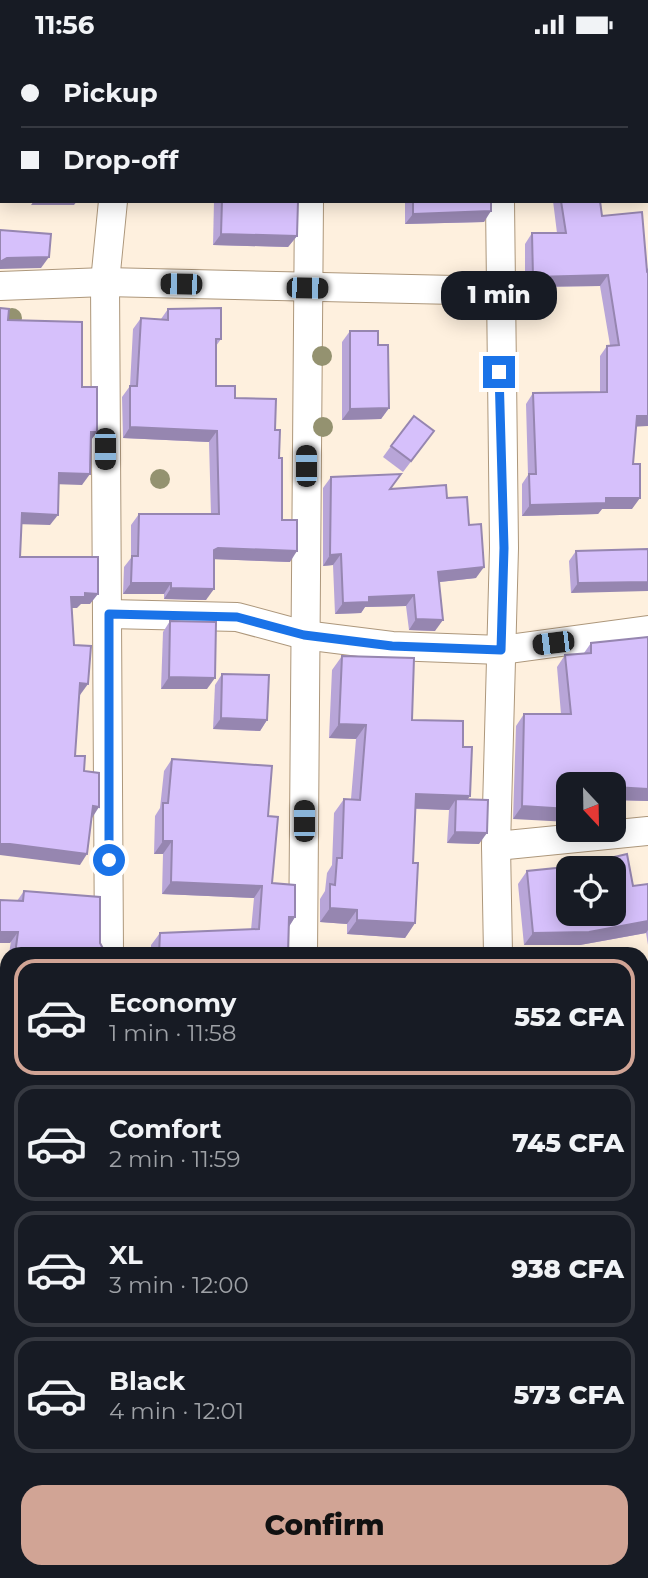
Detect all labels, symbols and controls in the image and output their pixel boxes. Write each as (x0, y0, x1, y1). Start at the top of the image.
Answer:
text: 11:56 (35, 9, 94, 41)
text: Pickup (63, 77, 158, 109)
text: Drop-off (63, 144, 178, 176)
callout: 1 min (441, 271, 557, 319)
car (160, 273, 203, 295)
car (286, 277, 329, 299)
text: 1 min (467, 281, 531, 309)
route end (483, 356, 515, 388)
car (95, 428, 116, 470)
car (296, 445, 317, 487)
car (531, 630, 576, 656)
north arrow (556, 772, 626, 842)
map controls (556, 772, 626, 926)
car (294, 800, 315, 842)
route start (93, 844, 125, 876)
button: locate (556, 856, 626, 926)
icon: car (25, 986, 88, 1049)
text: Economy (109, 987, 236, 1019)
text: 552 CFA (514, 1001, 624, 1033)
text: 1 min · 11:58 (109, 1019, 237, 1047)
icon: car (25, 1112, 88, 1175)
text: Comfort (109, 1113, 221, 1145)
text: 745 CFA (512, 1127, 624, 1159)
text: 2 min · 11:59 (109, 1145, 241, 1173)
icon: car (25, 1238, 88, 1301)
text: XL (109, 1239, 143, 1271)
text: 938 CFA (511, 1253, 624, 1285)
text: 3 min · 12:00 (109, 1271, 249, 1299)
icon: car (25, 1364, 88, 1427)
text: Black (109, 1365, 185, 1397)
text: 573 CFA (514, 1379, 624, 1411)
text: 4 min · 12:01 (109, 1397, 244, 1425)
button: Confirm (21, 1485, 628, 1565)

